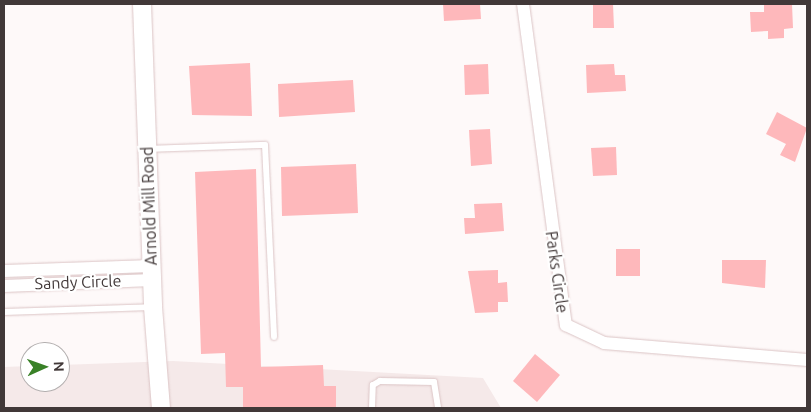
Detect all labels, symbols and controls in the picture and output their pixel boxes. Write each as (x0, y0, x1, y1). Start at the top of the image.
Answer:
street label: Arnold Mill Road (137, 146, 161, 266)
street label: Parks Circle (542, 230, 572, 314)
street label: Sandy Circle (34, 271, 122, 293)
north arrow (20, 342, 70, 392)
text: N (51, 361, 67, 372)

